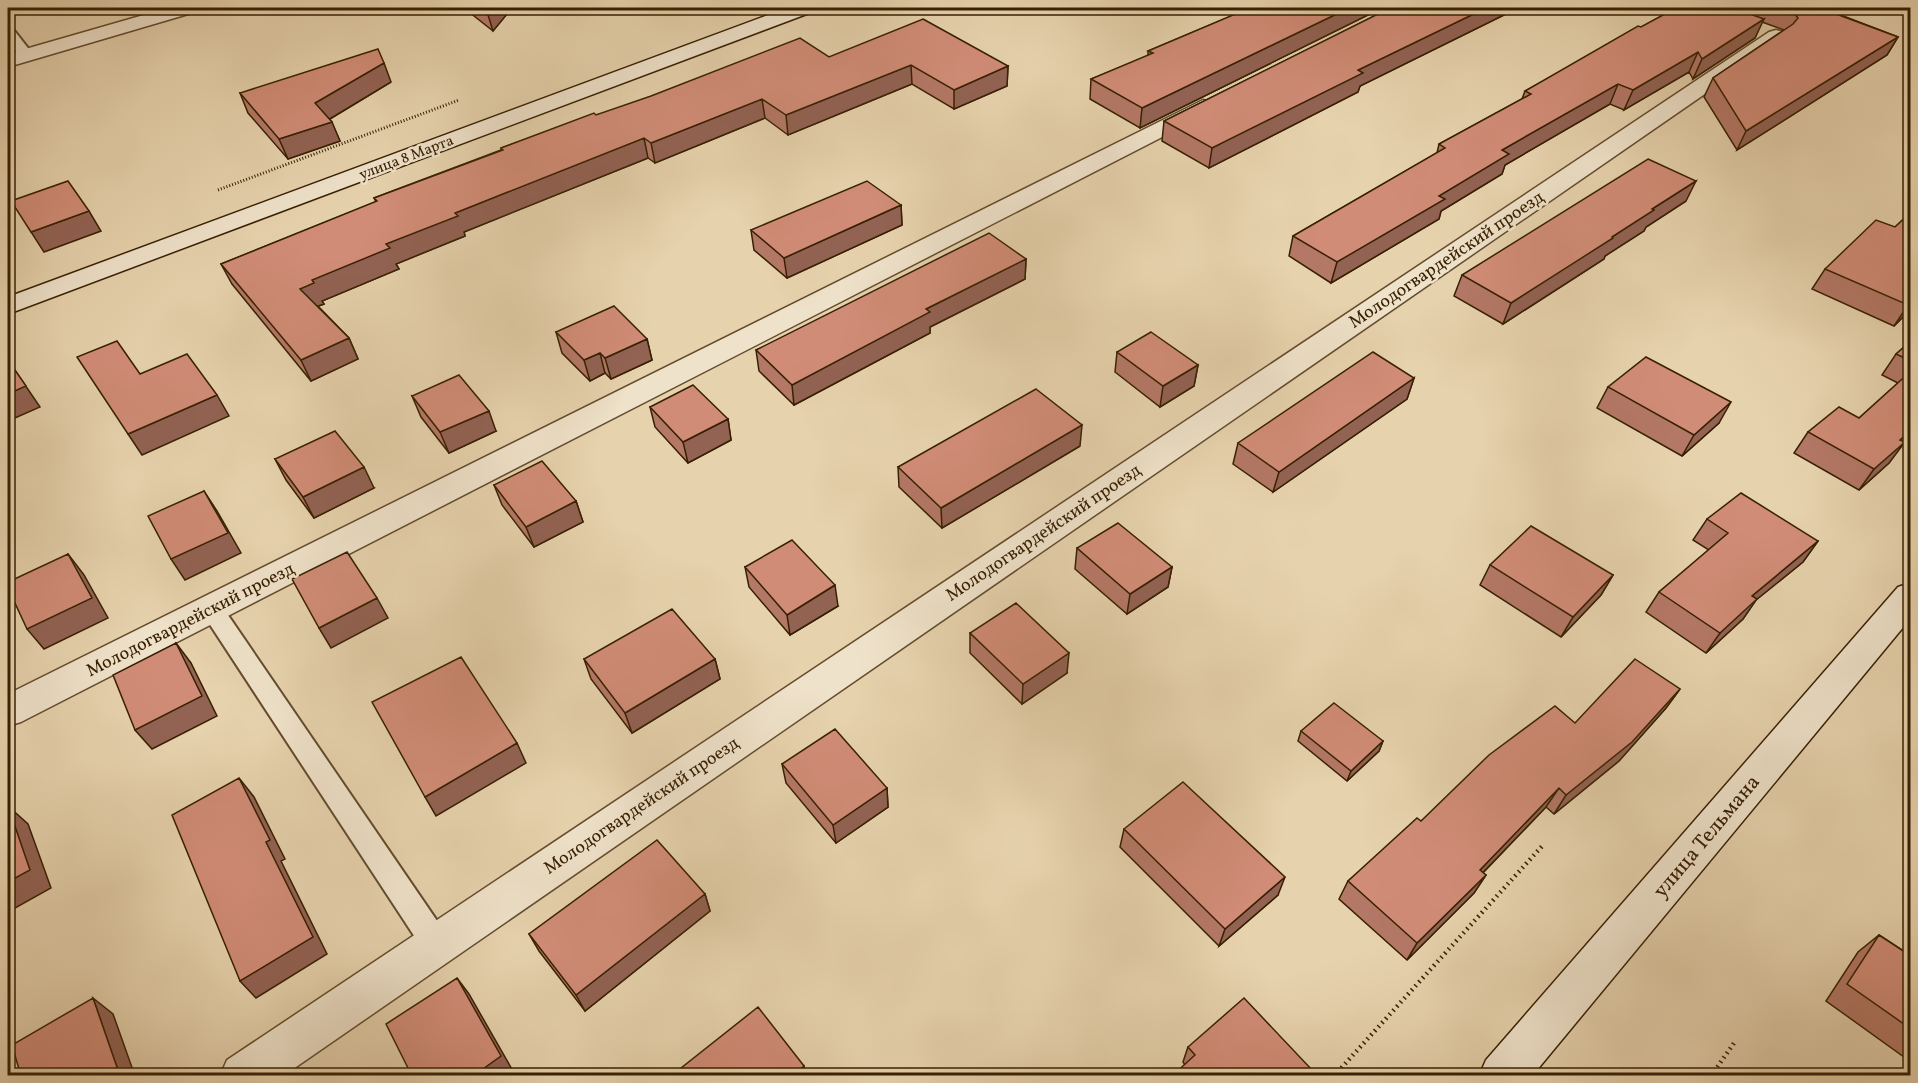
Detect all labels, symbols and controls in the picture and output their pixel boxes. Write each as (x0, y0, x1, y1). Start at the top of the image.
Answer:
street label: улица 8 Марта (356, 131, 457, 186)
street label: Молодогвардейский проезд (1344, 185, 1549, 335)
street label: Молодогвардейский проезд (941, 458, 1146, 608)
street label: Молодогвардейский проезд (82, 557, 299, 684)
street label: Молодогвардейский проезд (539, 731, 744, 881)
street label: улица Тельмана (1647, 769, 1767, 905)

